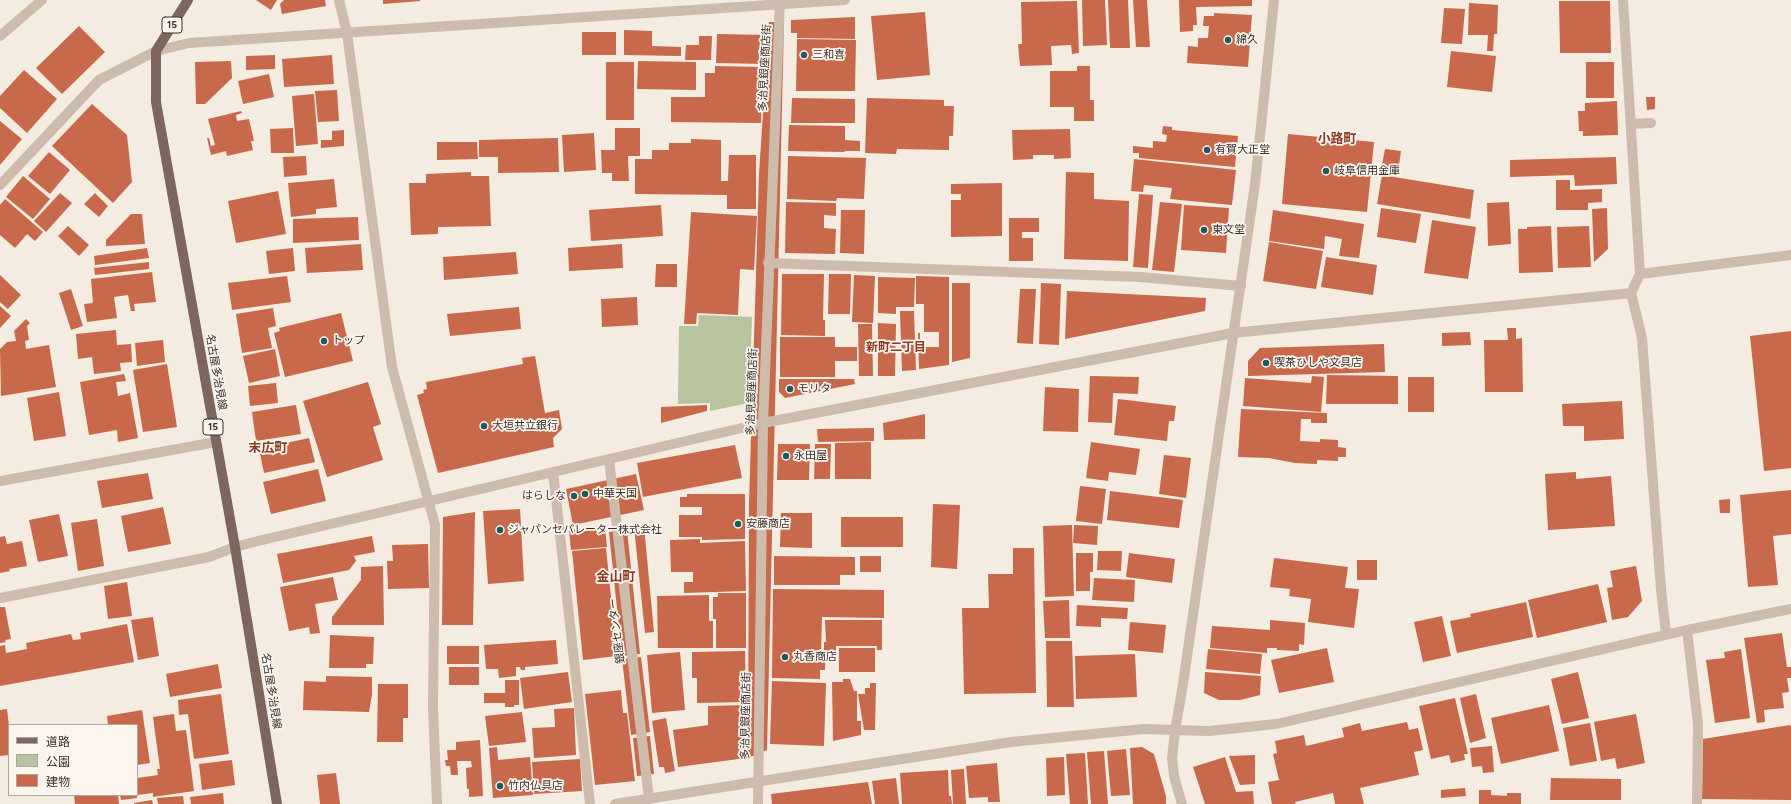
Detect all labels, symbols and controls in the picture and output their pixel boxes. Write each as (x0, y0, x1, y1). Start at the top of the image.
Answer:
road number: 15 (162, 17, 182, 33)
street label: 多治見銀座商店街 (756, 24, 774, 112)
place label: 綿久 (1236, 33, 1258, 47)
marker: 綿久 (1223, 35, 1233, 45)
place label: 三和喜 (812, 48, 845, 62)
marker: 三和喜 (799, 50, 809, 60)
district label: 小路町 (1318, 131, 1356, 147)
place label: 有賀大正堂 (1215, 143, 1270, 157)
marker: 有賀大正堂 (1202, 145, 1212, 155)
place label: 岐阜信用金庫 (1334, 164, 1400, 178)
marker: 岐阜信用金庫 (1321, 166, 1331, 176)
place label: 東文堂 (1212, 223, 1245, 237)
marker: 東文堂 (1199, 225, 1209, 235)
street label: 名古屋多治見線 (203, 333, 229, 411)
place label: トップ (332, 334, 365, 348)
marker: トップ (319, 336, 329, 346)
district label: 新町二丁目 (866, 340, 926, 354)
street label: 多治見銀座商店街 (744, 348, 760, 436)
place label: 喫茶ひしや文具店 (1274, 356, 1362, 370)
marker: 喫茶ひしや文具店 (1261, 358, 1271, 368)
place label: モリタ (798, 382, 831, 396)
marker: モリタ (785, 384, 795, 394)
road number: 15 (203, 419, 223, 435)
place label: 大垣共立銀行 (492, 419, 558, 433)
marker: 大垣共立銀行 (479, 421, 489, 431)
district label: 末広町 (249, 440, 287, 456)
place label: 永田屋 (794, 449, 827, 463)
marker: 永田屋 (781, 451, 791, 461)
place label: 中華天国 (593, 487, 637, 501)
place label: はらしな (522, 489, 566, 503)
marker: 中華天国 (580, 489, 590, 499)
marker: はらしな (569, 491, 579, 501)
place label: 安藤商店 (746, 517, 790, 531)
marker: 安藤商店 (733, 519, 743, 529)
place label: ジャパンセパレーター株式会社 (508, 523, 662, 537)
marker: ジャパンセパレーター株式会社 (495, 525, 505, 535)
district label: 金山町 (597, 569, 635, 585)
street label: 銀座センター (606, 597, 628, 665)
place label: 丸香商店 (793, 650, 837, 664)
street label: 名古屋多治見線 (258, 652, 284, 730)
marker: 丸香商店 (780, 652, 790, 662)
street label: 多治見銀座商店街 (739, 672, 753, 760)
legend (8, 724, 138, 796)
text: 道路 (46, 735, 70, 749)
text: 公園 (46, 755, 70, 769)
text: 建物 (46, 775, 70, 789)
place label: 竹内仏具店 (508, 779, 563, 793)
marker: 竹内仏具店 (495, 781, 505, 791)

